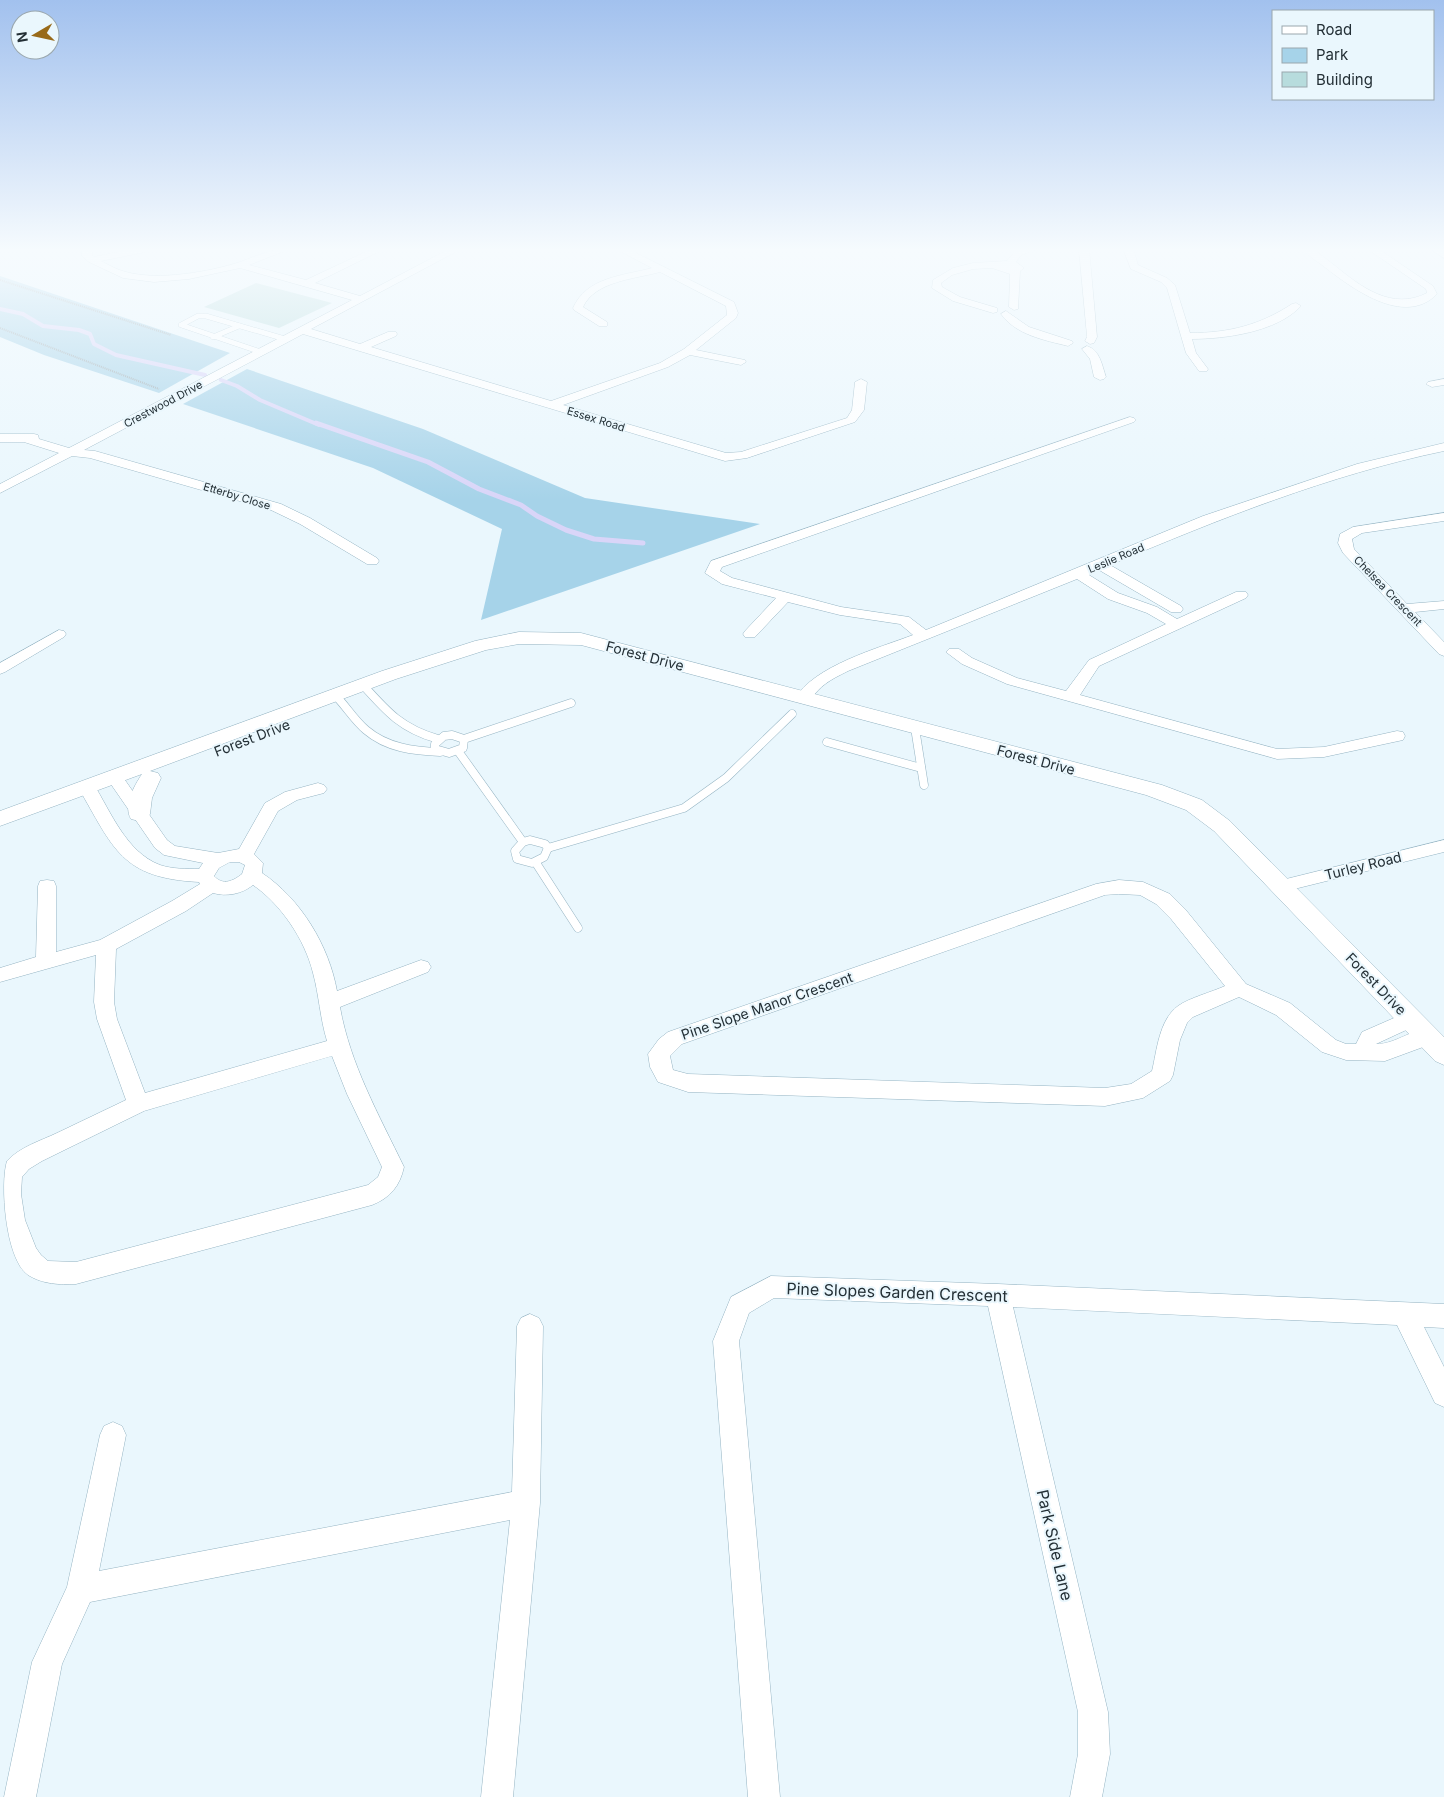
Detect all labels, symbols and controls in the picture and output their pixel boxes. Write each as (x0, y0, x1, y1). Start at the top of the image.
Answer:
north arrow (10, 10, 60, 60)
legend (1272, 10, 1434, 100)
text: Road (1316, 20, 1352, 39)
text: N (12, 31, 31, 44)
text: Park (1316, 45, 1349, 64)
text: Building (1316, 70, 1373, 89)
street label: Crestwood Drive (121, 377, 205, 431)
street label: Essex Road (565, 404, 627, 434)
street label: Etterby Close (202, 479, 272, 513)
street label: Leslie Road (1086, 540, 1146, 576)
street label: Chelsea Crescent (1351, 553, 1425, 629)
street label: Forest Drive (604, 637, 686, 674)
street label: Forest Drive (211, 715, 292, 760)
street label: Forest Drive (995, 741, 1077, 778)
street label: Turley Road (1323, 848, 1403, 883)
street label: Forest Drive (1342, 949, 1410, 1018)
street label: Pine Slope Manor Crescent (679, 968, 855, 1043)
street label: Pine Slopes Garden Crescent (786, 1278, 1008, 1306)
street label: Park Side Lane (1033, 1488, 1077, 1602)

